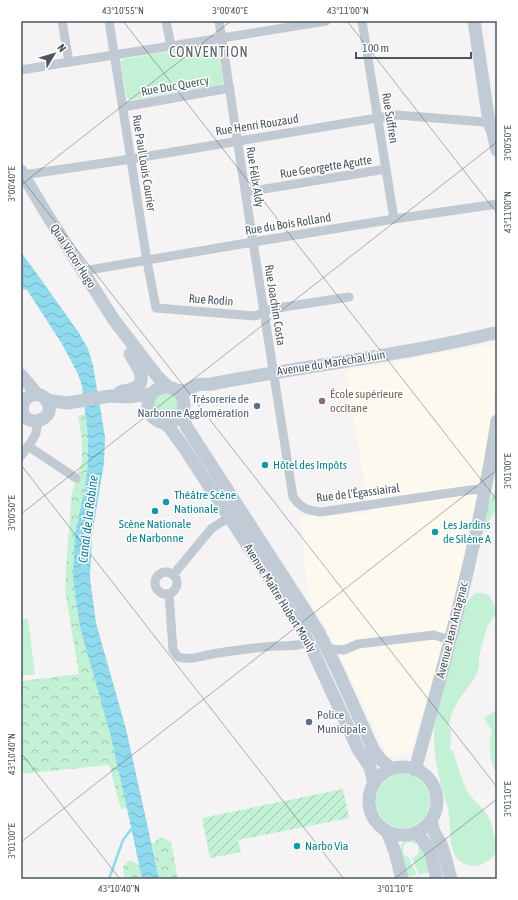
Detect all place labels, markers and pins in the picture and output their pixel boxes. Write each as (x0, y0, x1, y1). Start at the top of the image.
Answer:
place label: École supérieure occitane (330, 387, 403, 415)
place label: Trésorerie de Narbonne Agglomération (137, 392, 249, 420)
marker: École supérieure occitane (317, 396, 327, 406)
marker: Trésorerie de Narbonne Agglomération (252, 401, 262, 411)
place label: Hôtel des Impôts (273, 458, 347, 472)
marker: Hôtel des Impôts (260, 460, 270, 470)
place label: Théâtre Scène Nationale (174, 488, 236, 516)
marker: Théâtre Scène Nationale (161, 497, 171, 507)
marker: Scène Nationale de Narbonne (150, 506, 160, 516)
place label: Scène Nationale de Narbonne (119, 517, 191, 545)
place label: Les Jardins de Silène A (443, 518, 491, 546)
marker: Les Jardins de Silène A (430, 527, 440, 537)
place label: Police Municipale (317, 708, 366, 736)
marker: Police Municipale (304, 717, 314, 727)
place label: Narbo Via (305, 839, 348, 853)
marker: Narbo Via (292, 841, 302, 851)

